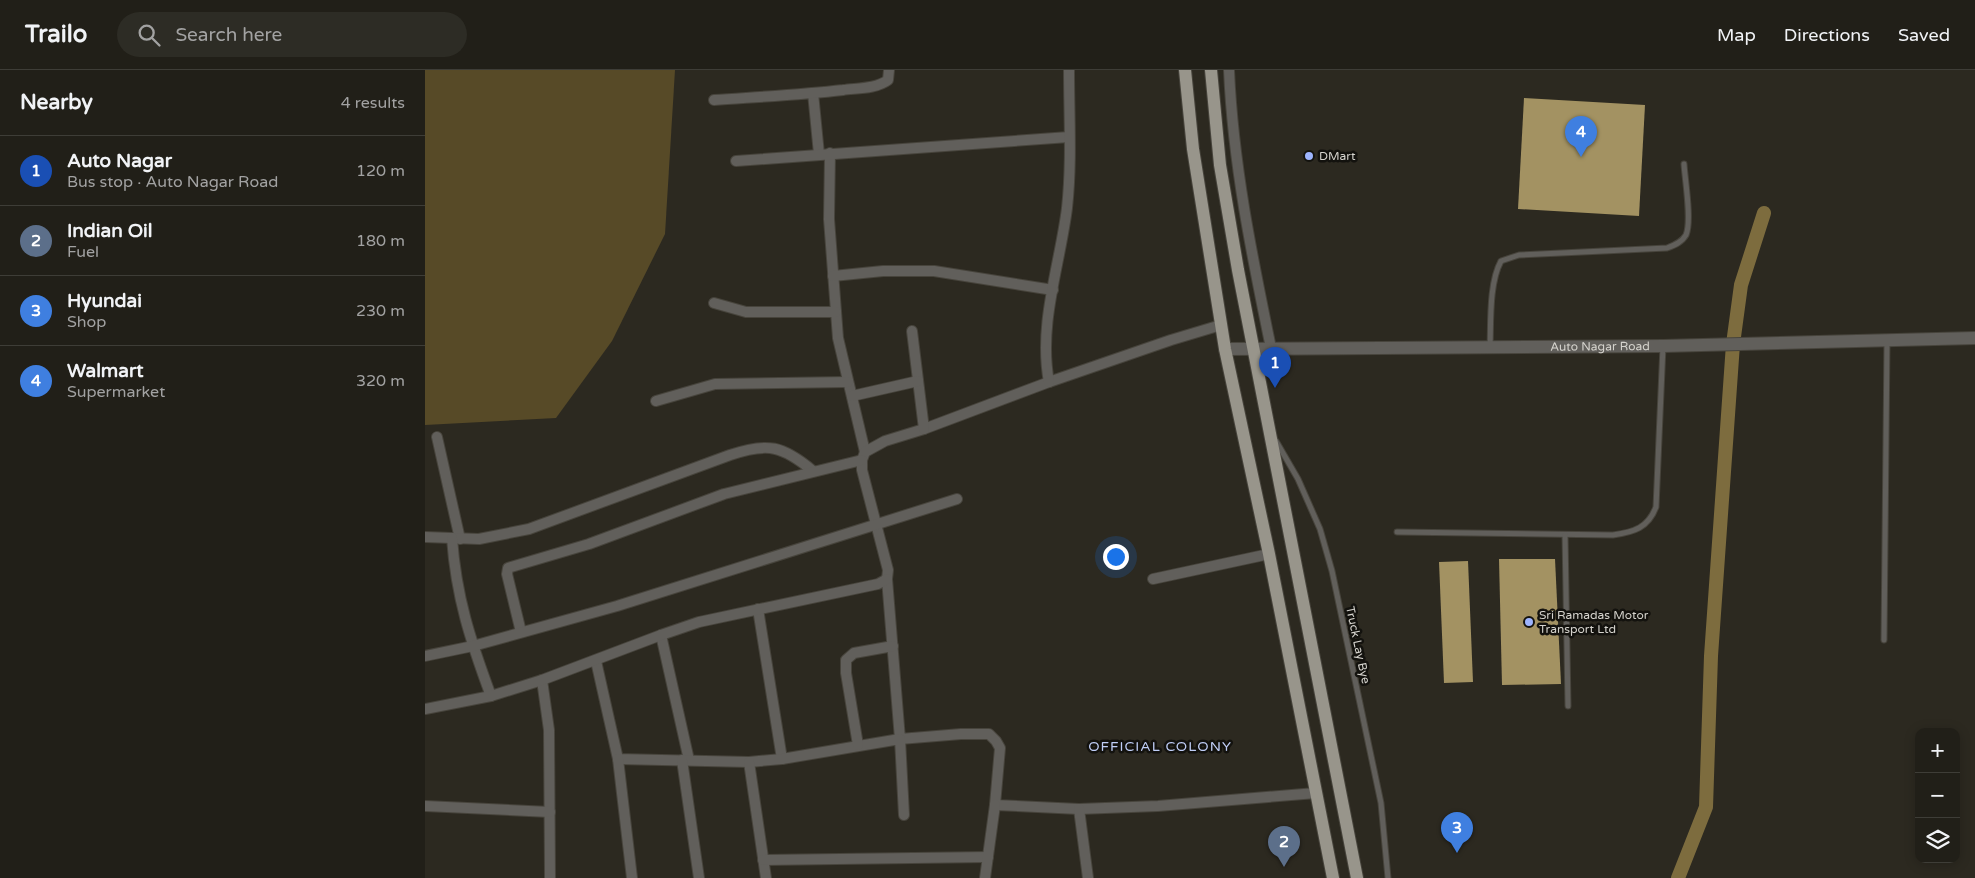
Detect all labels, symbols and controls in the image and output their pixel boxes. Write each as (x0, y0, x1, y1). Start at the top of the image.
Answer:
search box (117, 12, 467, 57)
text: Trailo (25, 20, 87, 49)
icon: search (135, 21, 163, 49)
text: Search here (175, 24, 282, 46)
text: Map (1717, 24, 1756, 46)
text: Directions (1784, 24, 1870, 46)
text: Saved (1898, 24, 1950, 46)
text: Nearby (20, 90, 93, 115)
text: 4 results (341, 93, 405, 113)
pin: 4 (1565, 116, 1597, 157)
place label: DMart (1319, 149, 1356, 163)
text: Auto Nagar (67, 150, 172, 172)
marker: DMart (1303, 150, 1315, 162)
text: 1 (31, 161, 41, 181)
text: 120 m (356, 161, 405, 181)
text: Bus stop · Auto Nagar Road (67, 172, 278, 192)
text: Indian Oil (67, 220, 152, 242)
text: 2 (31, 231, 41, 251)
text: 180 m (356, 231, 405, 251)
text: Fuel (67, 242, 99, 262)
text: Hyundai (67, 290, 142, 312)
text: 3 (31, 301, 41, 321)
text: 230 m (356, 301, 405, 321)
text: Shop (67, 312, 106, 332)
street label: Auto Nagar Road (1550, 339, 1650, 354)
pin: 1 (1259, 347, 1291, 388)
text: Walmart (67, 360, 144, 382)
text: 4 (31, 371, 41, 391)
text: 320 m (356, 371, 405, 391)
text: Supermarket (67, 382, 165, 402)
your location (1103, 544, 1129, 570)
street label: Truck Lay Bye (1343, 605, 1373, 685)
place label: Sri Ramadas Motor Transport Ltd (1539, 608, 1649, 636)
marker: Sri Ramadas Motor Transport Ltd (1523, 616, 1535, 628)
map controls (1915, 728, 1960, 863)
button: + (1915, 728, 1960, 773)
district label: OFFICIAL COLONY (1088, 738, 1232, 755)
button: − (1915, 773, 1960, 818)
pin: 3 (1441, 812, 1473, 853)
button: layers (1915, 818, 1960, 863)
pin: 2 (1268, 826, 1300, 867)

